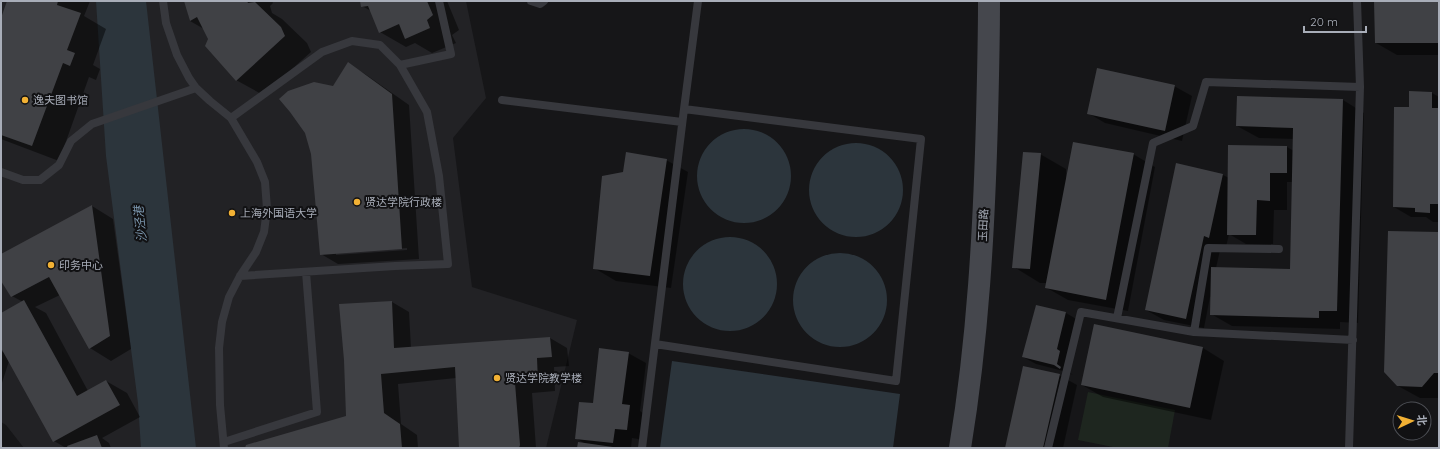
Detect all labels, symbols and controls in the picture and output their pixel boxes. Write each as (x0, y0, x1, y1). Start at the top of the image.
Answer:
scale bar (1304, 8, 1366, 34)
text: 20 m (1310, 14, 1338, 29)
place label: 逸夫图书馆 (33, 93, 88, 107)
marker: 逸夫图书馆 (20, 95, 30, 105)
place label: 贤达学院行政楼 (365, 195, 442, 209)
marker: 贤达学院行政楼 (352, 197, 362, 207)
water label: 沙泾港 (130, 203, 149, 243)
place label: 上海外国语大学 (240, 206, 317, 220)
marker: 上海外国语大学 (227, 208, 237, 218)
street label: 玉田路 (975, 208, 991, 242)
place label: 印务中心 (59, 258, 103, 272)
marker: 印务中心 (46, 260, 56, 270)
place label: 贤达学院教学楼 (505, 371, 582, 385)
marker: 贤达学院教学楼 (492, 373, 502, 383)
north arrow (1392, 401, 1432, 441)
text: 北 (1415, 414, 1429, 426)

